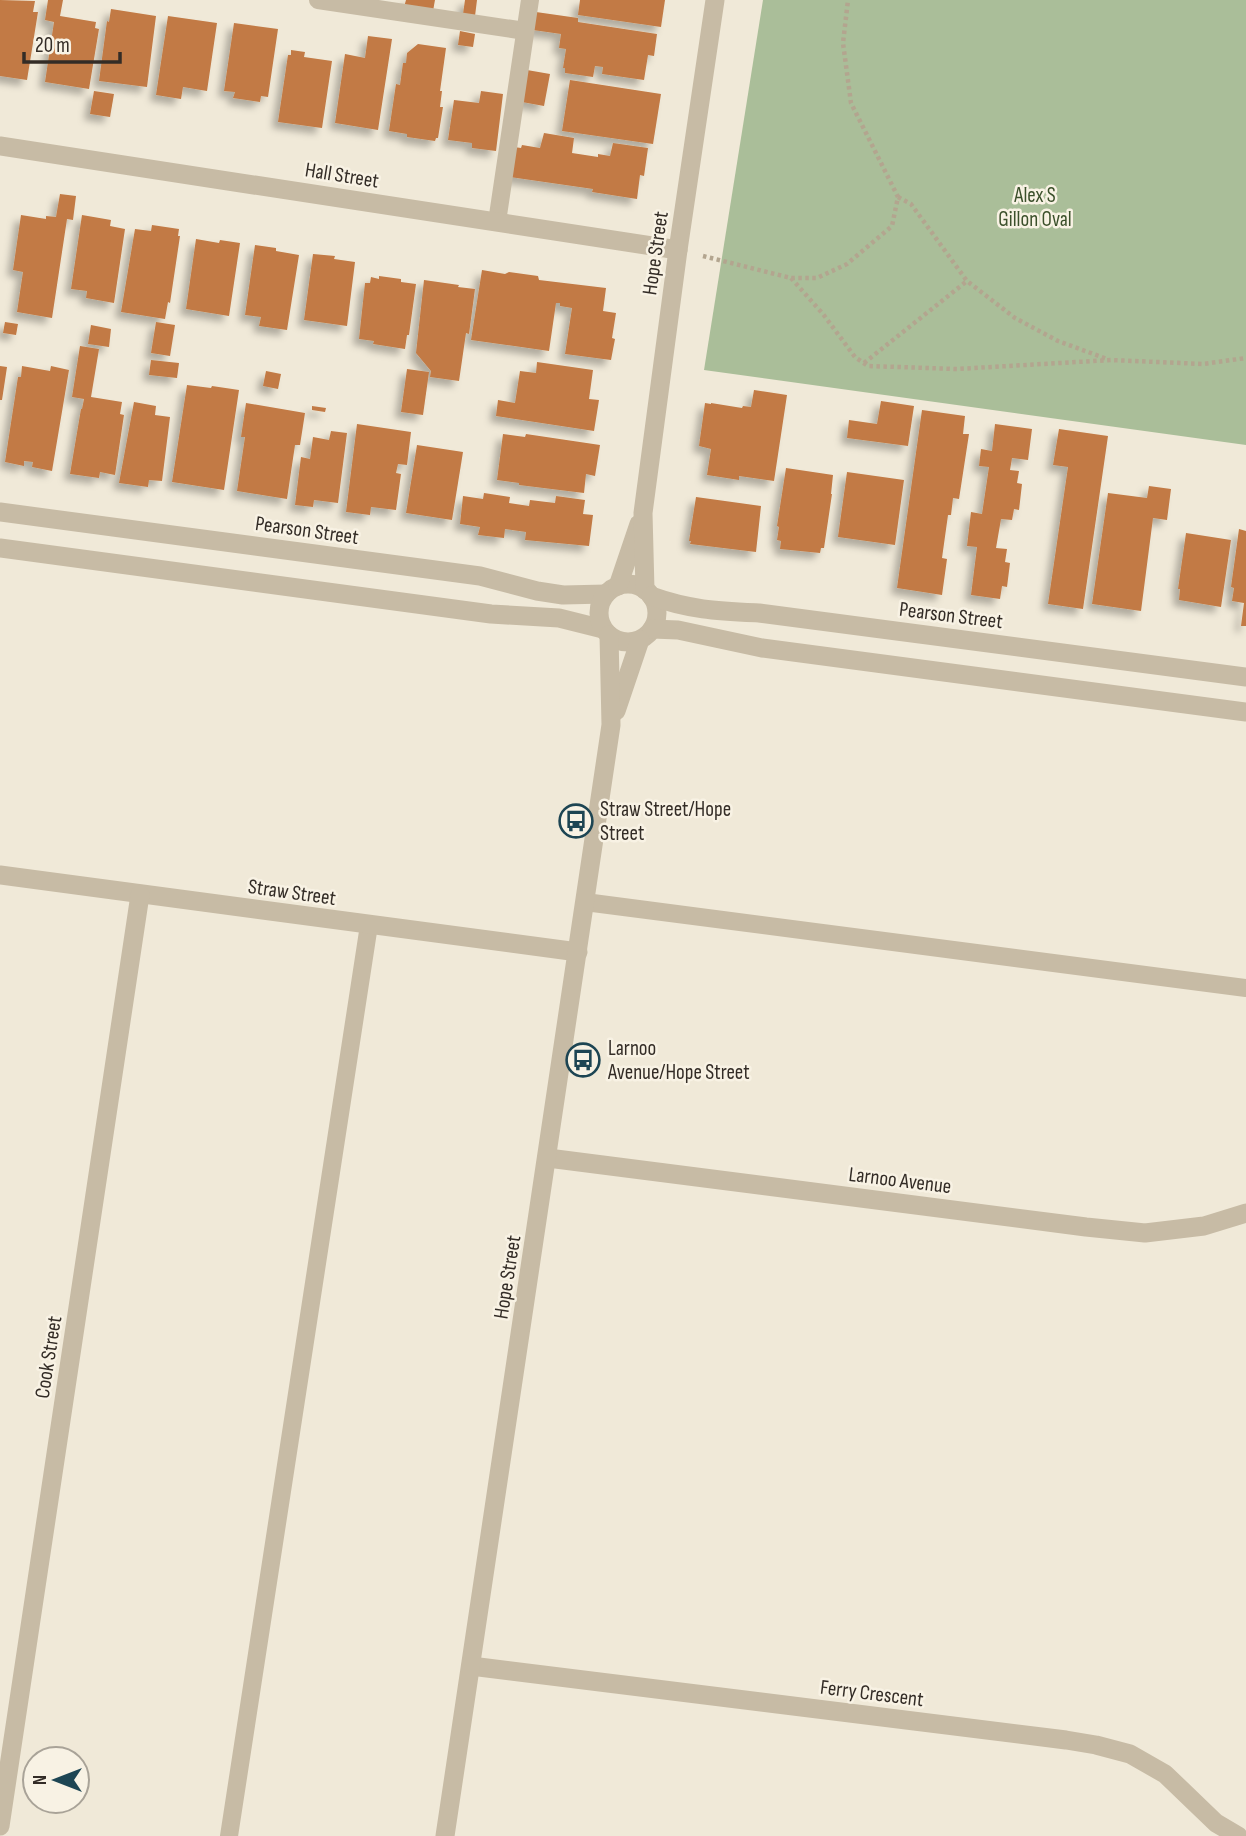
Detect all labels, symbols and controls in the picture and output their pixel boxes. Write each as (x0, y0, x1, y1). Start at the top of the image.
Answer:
scale bar (24, 21, 121, 65)
text: 20 m (35, 33, 70, 58)
street label: Hall Street (303, 157, 381, 194)
park label: Alex S Gillon Oval (998, 183, 1072, 232)
street label: Hope Street (637, 210, 674, 296)
street label: Pearson Street (254, 511, 360, 550)
street label: Pearson Street (898, 597, 1004, 634)
place label: Straw Street/Hope Street (600, 797, 731, 846)
bus stop icon: Straw Street/Hope Street (557, 802, 595, 840)
street label: Straw Street (246, 874, 337, 911)
place label: Larnoo Avenue/Hope Street (607, 1036, 750, 1085)
bus stop icon: Larnoo Avenue/Hope Street (564, 1041, 602, 1079)
street label: Larnoo Avenue (847, 1162, 953, 1199)
street label: Hope Street (489, 1234, 526, 1321)
street label: Cook Street (30, 1314, 67, 1400)
street label: Ferry Crescent (819, 1675, 925, 1712)
north arrow (21, 1745, 91, 1815)
text: N (29, 1775, 52, 1785)

